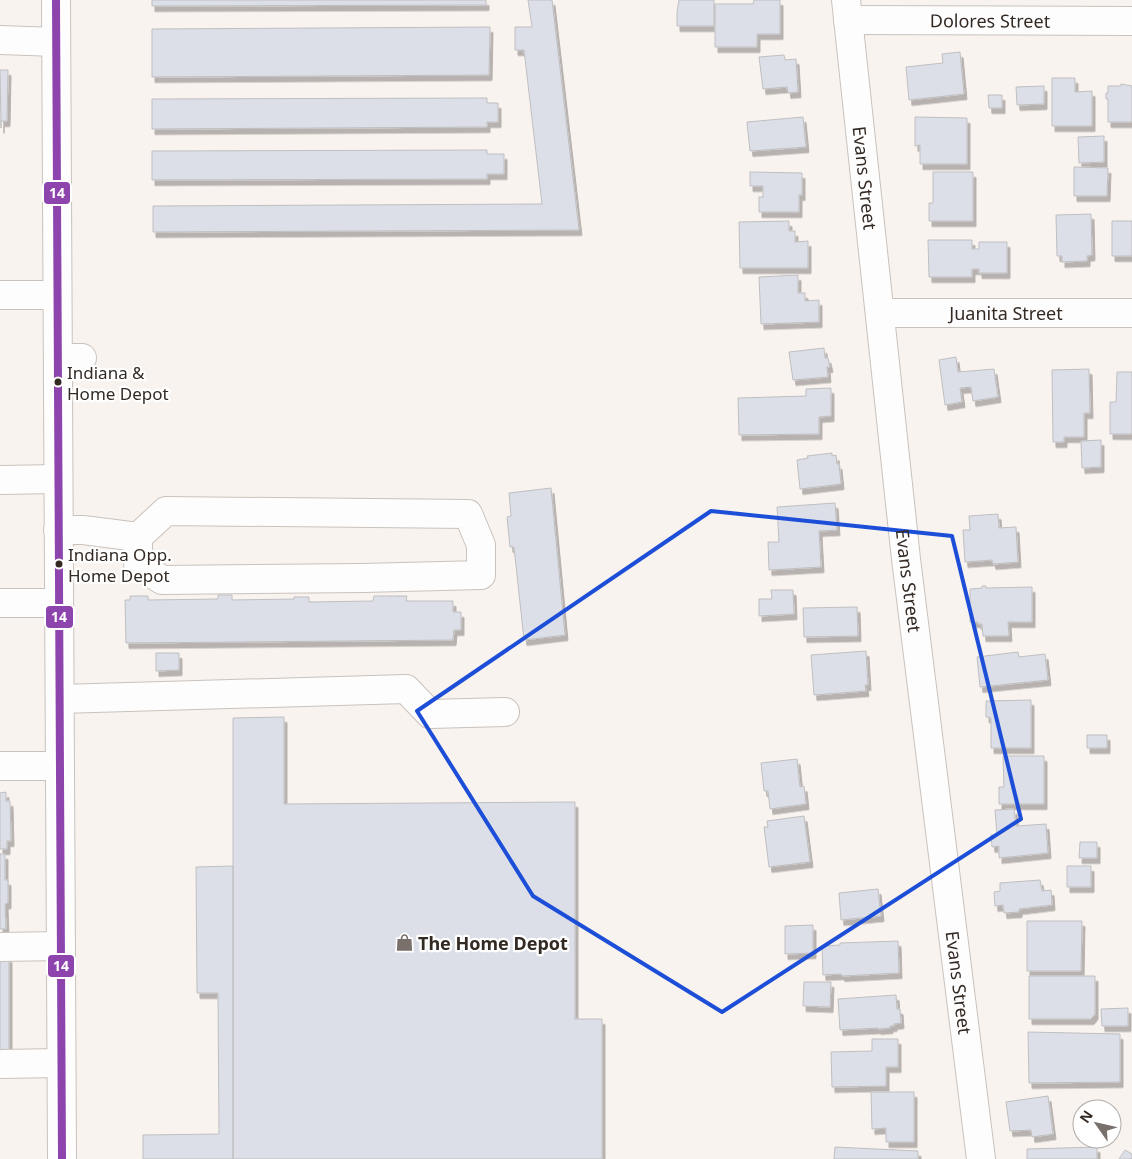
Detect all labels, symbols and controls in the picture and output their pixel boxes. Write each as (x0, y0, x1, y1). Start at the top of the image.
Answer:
street label: Dolores Street (930, 8, 1051, 33)
street label: Evans Street (848, 125, 883, 231)
line badge: 14 (43, 181, 71, 205)
text: 14 (49, 183, 65, 202)
street label: Juanita Street (947, 301, 1063, 325)
place label: Indiana & Home Depot (67, 361, 169, 405)
marker: Indiana & Home Depot (53, 377, 63, 387)
street label: Evans Street (891, 528, 927, 634)
place label: Indiana Opp. Home Depot (68, 543, 172, 587)
marker: Indiana Opp. Home Depot (54, 559, 64, 569)
line badge: 14 (45, 605, 74, 629)
text: 14 (51, 607, 67, 626)
street label: Evans Street (941, 929, 977, 1036)
place label: The Home Depot (418, 931, 568, 955)
shop icon: The Home Depot (394, 933, 414, 953)
line badge: 14 (47, 954, 75, 978)
text: 14 (53, 956, 69, 975)
north arrow (1072, 1099, 1122, 1149)
text: N (1075, 1106, 1097, 1126)

